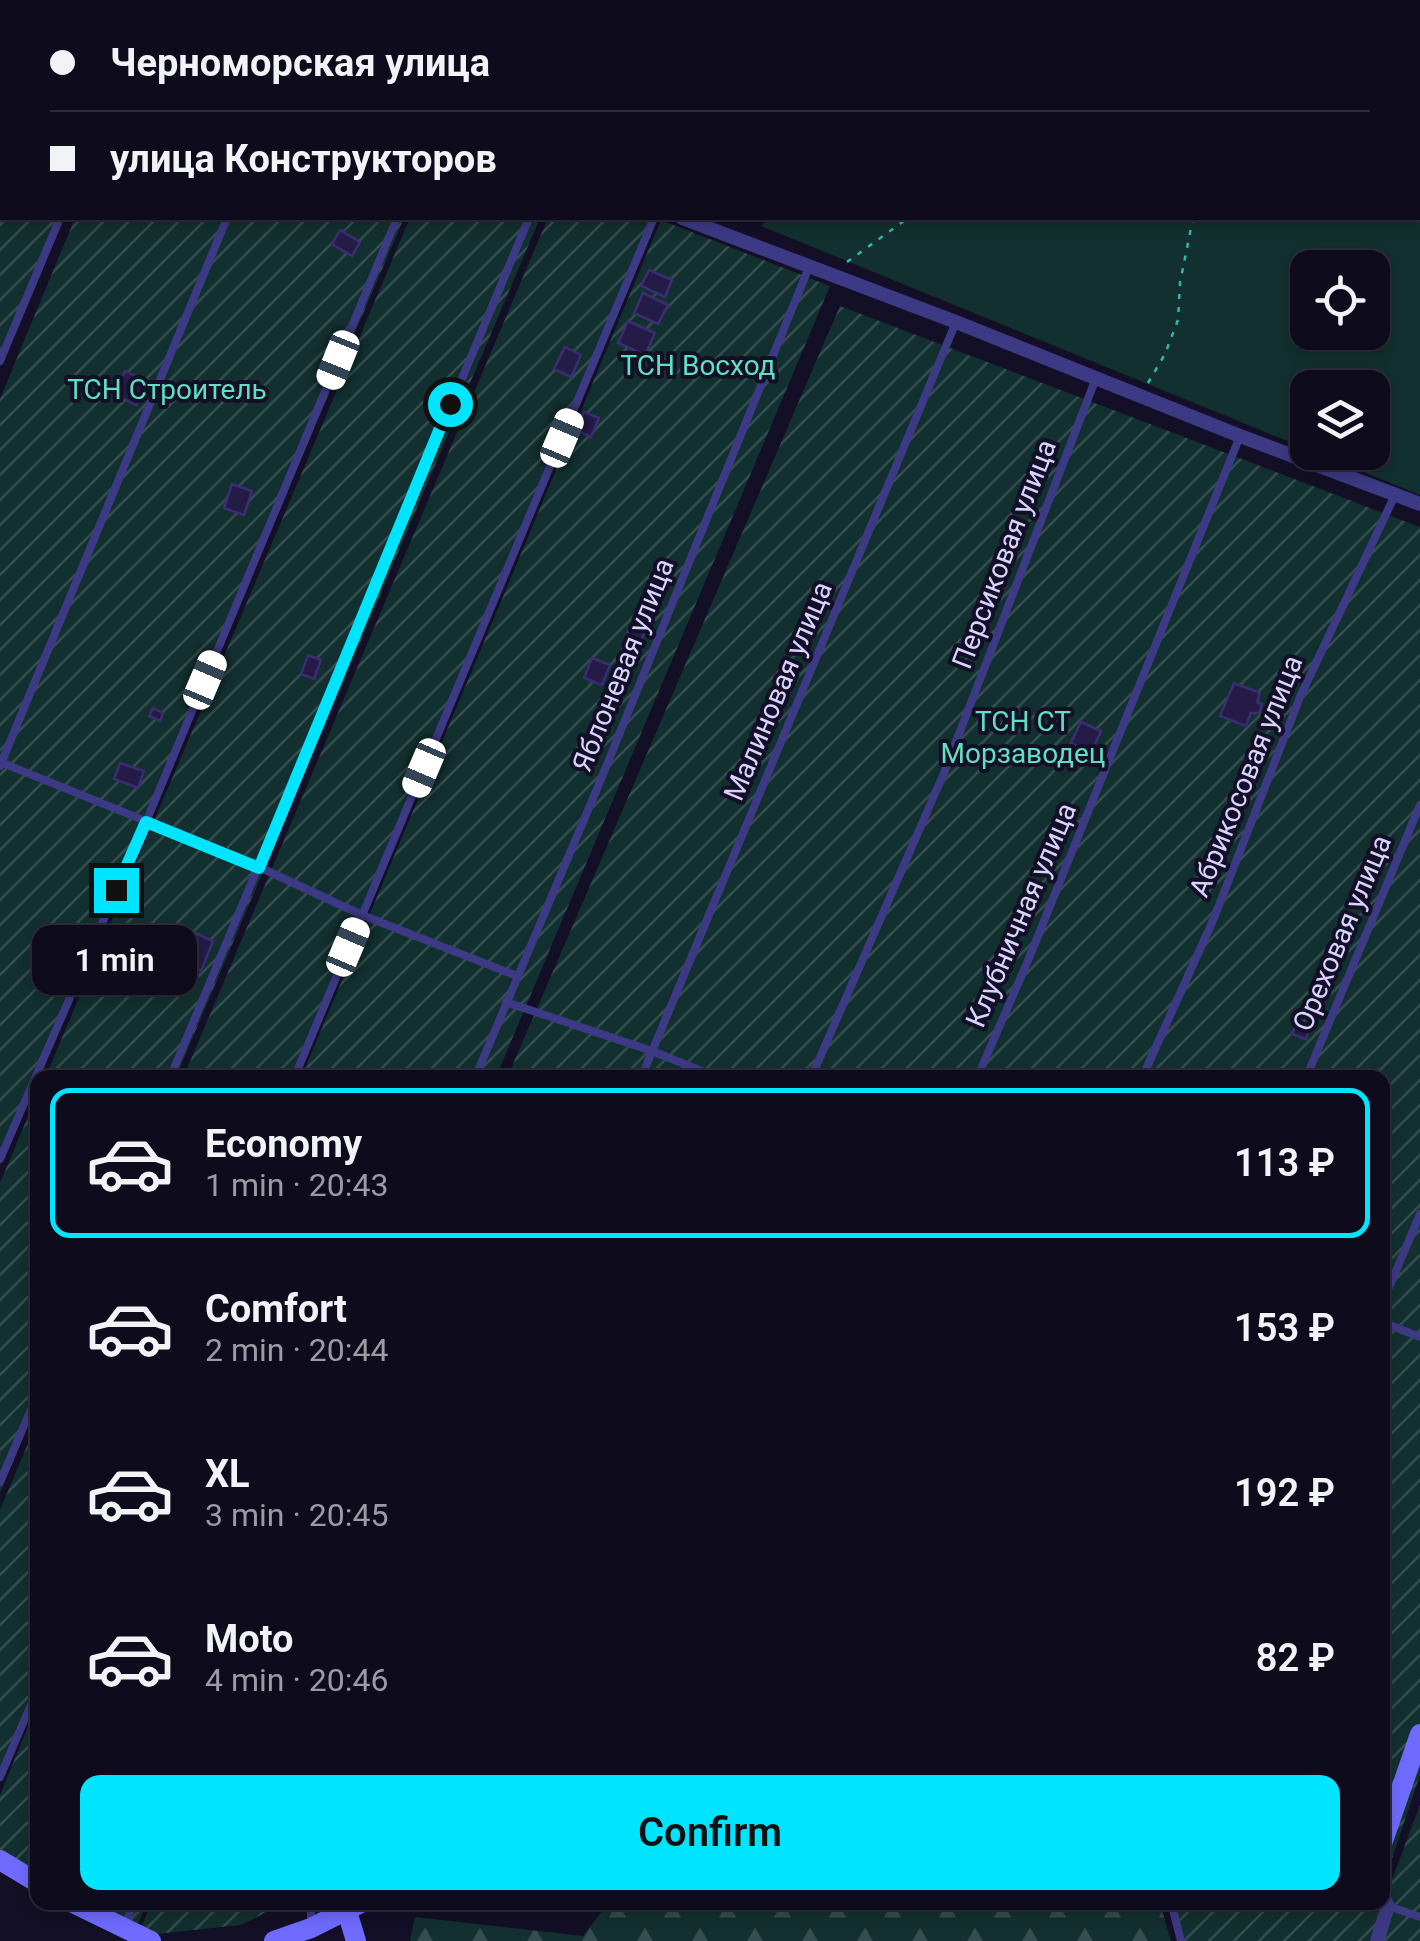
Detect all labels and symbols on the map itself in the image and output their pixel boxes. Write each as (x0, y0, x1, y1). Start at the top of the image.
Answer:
car (313, 327, 363, 393)
park label: ТСН Восход (620, 349, 776, 382)
park label: ТСН Строитель (67, 373, 267, 406)
route start (428, 382, 473, 427)
car (536, 405, 588, 471)
street label: Персиковая улица (945, 435, 1063, 673)
street label: Яблоневая улица (565, 554, 681, 776)
street label: Малиновая улица (717, 577, 839, 805)
car (179, 647, 231, 713)
street label: Абрикосовая улица (1183, 651, 1309, 901)
park label: ТСН СТ Морзаводец (941, 705, 1105, 770)
car (398, 735, 450, 801)
street label: Клубничная улица (959, 798, 1083, 1032)
street label: Ореховая улица (1286, 830, 1398, 1036)
route end (94, 868, 139, 913)
car (322, 914, 374, 980)
callout: 1 min (34, 925, 198, 995)

